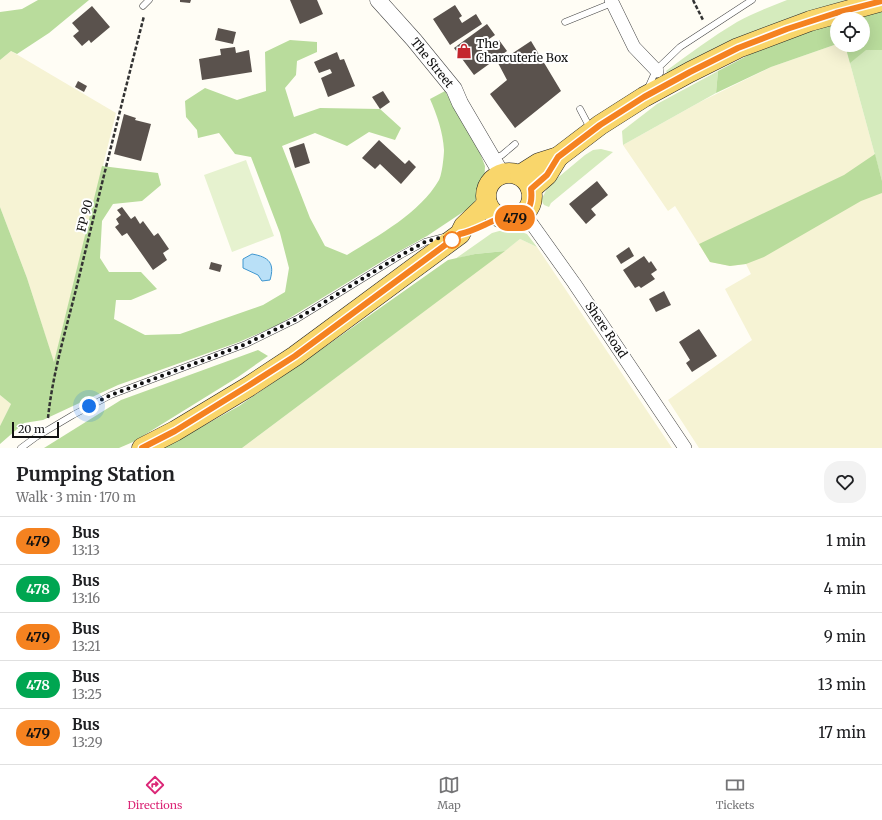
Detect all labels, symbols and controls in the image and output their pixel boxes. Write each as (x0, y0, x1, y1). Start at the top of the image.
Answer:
map controls (830, 12, 870, 52)
button: locate (830, 12, 870, 52)
street label: The Street (408, 35, 457, 91)
place label: The Charcuterie Box (476, 36, 569, 65)
shop icon: The Charcuterie Box (455, 42, 473, 60)
street label: FP 90 (73, 198, 96, 234)
line badge: 479 (492, 205, 538, 231)
text: 479 (503, 209, 527, 227)
unlabelled marker (443, 231, 461, 249)
street label: Shere Road (582, 299, 631, 361)
your location (79, 396, 99, 416)
scale bar (12, 420, 59, 439)
text: 20 m (18, 422, 45, 436)
button: heart (824, 461, 866, 503)
text: Pumping Station (16, 462, 175, 486)
text: Walk · 3 min · 170 m (16, 489, 136, 506)
text: Bus (72, 523, 100, 542)
text: 1 min (826, 531, 866, 550)
text: 479 (26, 532, 50, 550)
text: 13:13 (72, 542, 100, 559)
text: Bus (72, 571, 100, 590)
text: 4 min (824, 579, 866, 598)
text: 478 (26, 580, 50, 598)
text: 13:16 (72, 590, 100, 607)
text: Bus (72, 619, 100, 638)
text: 9 min (824, 627, 866, 646)
text: 479 (26, 628, 50, 646)
text: 13:21 (72, 638, 100, 655)
text: Bus (72, 667, 100, 686)
text: 13 min (818, 675, 866, 694)
text: 478 (26, 676, 50, 694)
text: 13:25 (72, 686, 102, 703)
text: Bus (72, 715, 100, 734)
text: 17 min (818, 723, 866, 742)
text: 479 (26, 724, 50, 742)
text: 13:29 (72, 734, 103, 751)
tab: Directions (127, 774, 182, 812)
tab: Map (437, 774, 461, 812)
tab: Tickets (716, 774, 755, 812)

